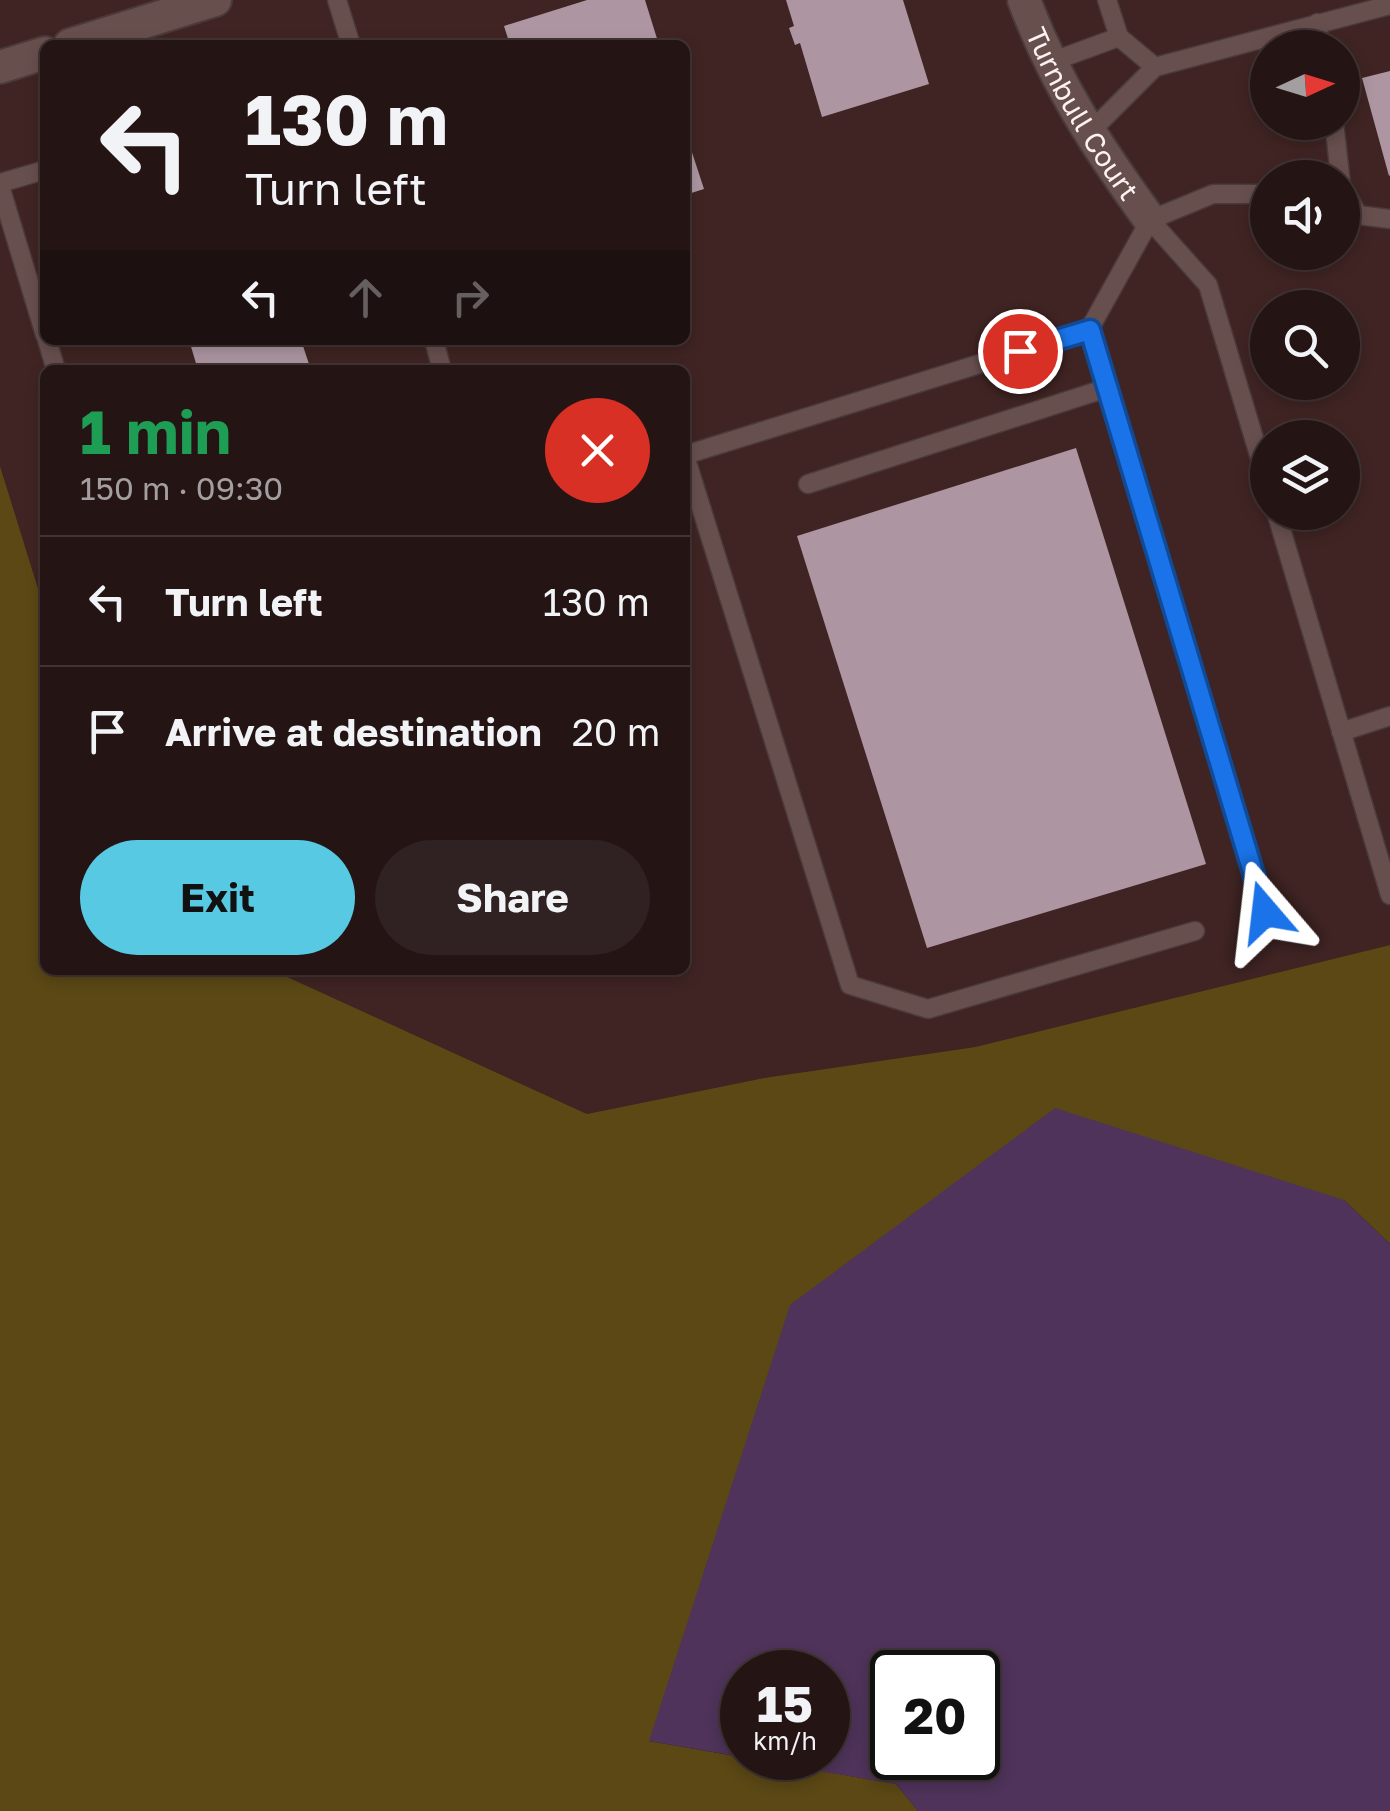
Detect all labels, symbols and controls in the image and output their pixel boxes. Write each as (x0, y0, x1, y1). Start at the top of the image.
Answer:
street label: Turnbull Court (1020, 22, 1146, 206)
north arrow (1250, 30, 1360, 140)
map controls (1250, 30, 1360, 530)
text: 130 m (245, 76, 448, 160)
icon: left (80, 80, 210, 210)
button: sound (1250, 160, 1360, 270)
text: Turn left (245, 161, 427, 215)
icon: left (233, 270, 288, 325)
icon: ahead (338, 270, 393, 325)
icon: right (443, 270, 498, 325)
button: search (1250, 290, 1360, 400)
pin (978, 309, 1063, 394)
icon: arrive (993, 324, 1048, 379)
text: 1 min (80, 395, 231, 467)
button: close (545, 398, 650, 503)
button: layers (1250, 420, 1360, 530)
text: 150 m · 09:30 (80, 469, 283, 507)
icon: left (80, 574, 135, 629)
text: Turn left (165, 579, 323, 624)
text: 130 m (543, 579, 650, 624)
icon: arrive (80, 704, 135, 759)
text: Arrive at destination (165, 709, 542, 754)
text: 20 m (572, 709, 660, 754)
button: Exit (80, 840, 355, 955)
button: Share (375, 840, 650, 955)
position arrow (1213, 860, 1317, 964)
speed limit sign: 20 (870, 1650, 1000, 1780)
text: 15 (757, 1673, 813, 1733)
text: km/h (753, 1725, 817, 1756)

